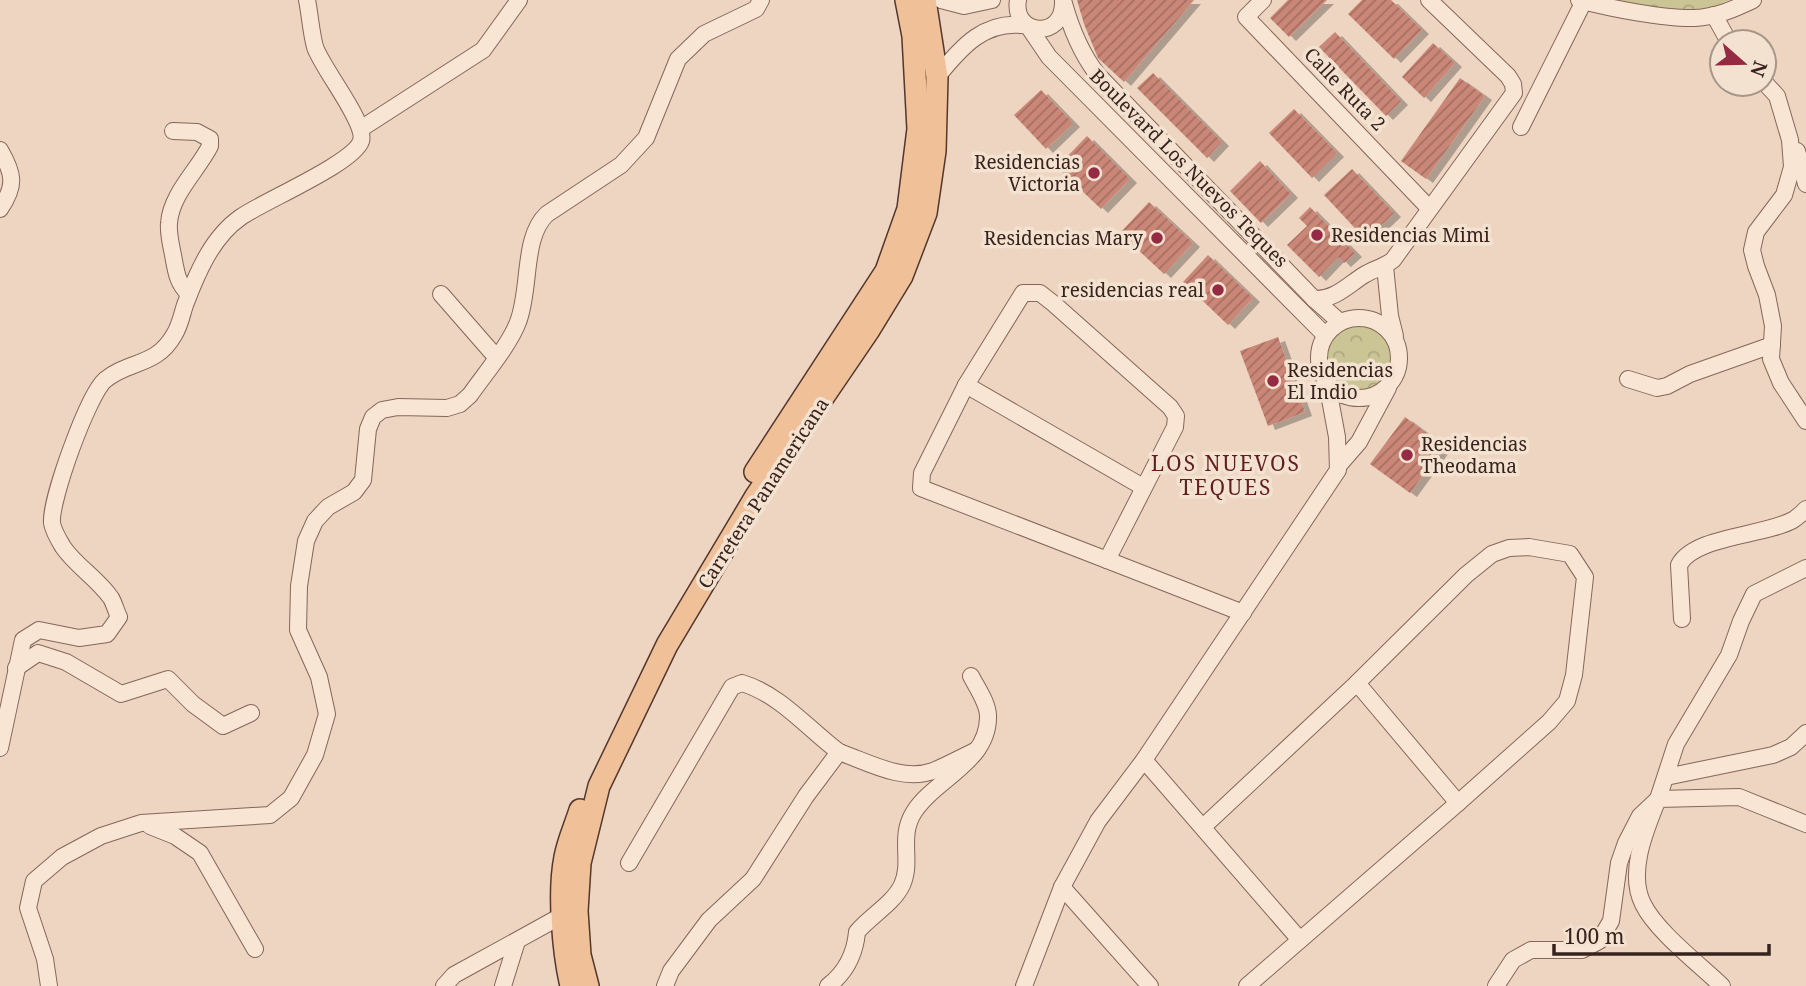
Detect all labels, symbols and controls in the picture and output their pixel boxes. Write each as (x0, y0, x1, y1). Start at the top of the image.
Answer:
north arrow (1708, 28, 1778, 98)
street label: Calle Ruta 2 (1299, 42, 1391, 136)
text: N (1744, 57, 1774, 80)
street label: Boulevard Los Nuevos Teques (1084, 63, 1294, 273)
place label: Residencias Victoria (974, 149, 1080, 197)
marker: Residencias Victoria (1086, 165, 1102, 181)
place label: Residencias Mimi (1331, 222, 1490, 248)
place label: Residencias Mary (984, 225, 1143, 251)
marker: Residencias Mimi (1309, 227, 1325, 243)
marker: Residencias Mary (1149, 230, 1165, 246)
place label: residencias real (1061, 277, 1204, 303)
marker: residencias real (1210, 282, 1226, 298)
place label: Residencias El Indio (1287, 357, 1393, 405)
marker: Residencias El Indio (1265, 373, 1281, 389)
street label: Carretera Panamericana (691, 393, 835, 593)
place label: Residencias Theodama (1421, 431, 1527, 479)
marker: Residencias Theodama (1399, 447, 1415, 463)
district label: LOS NUEVOS TEQUES (1151, 449, 1301, 501)
scale bar (1554, 912, 1769, 956)
text: 100 m (1564, 922, 1625, 950)

